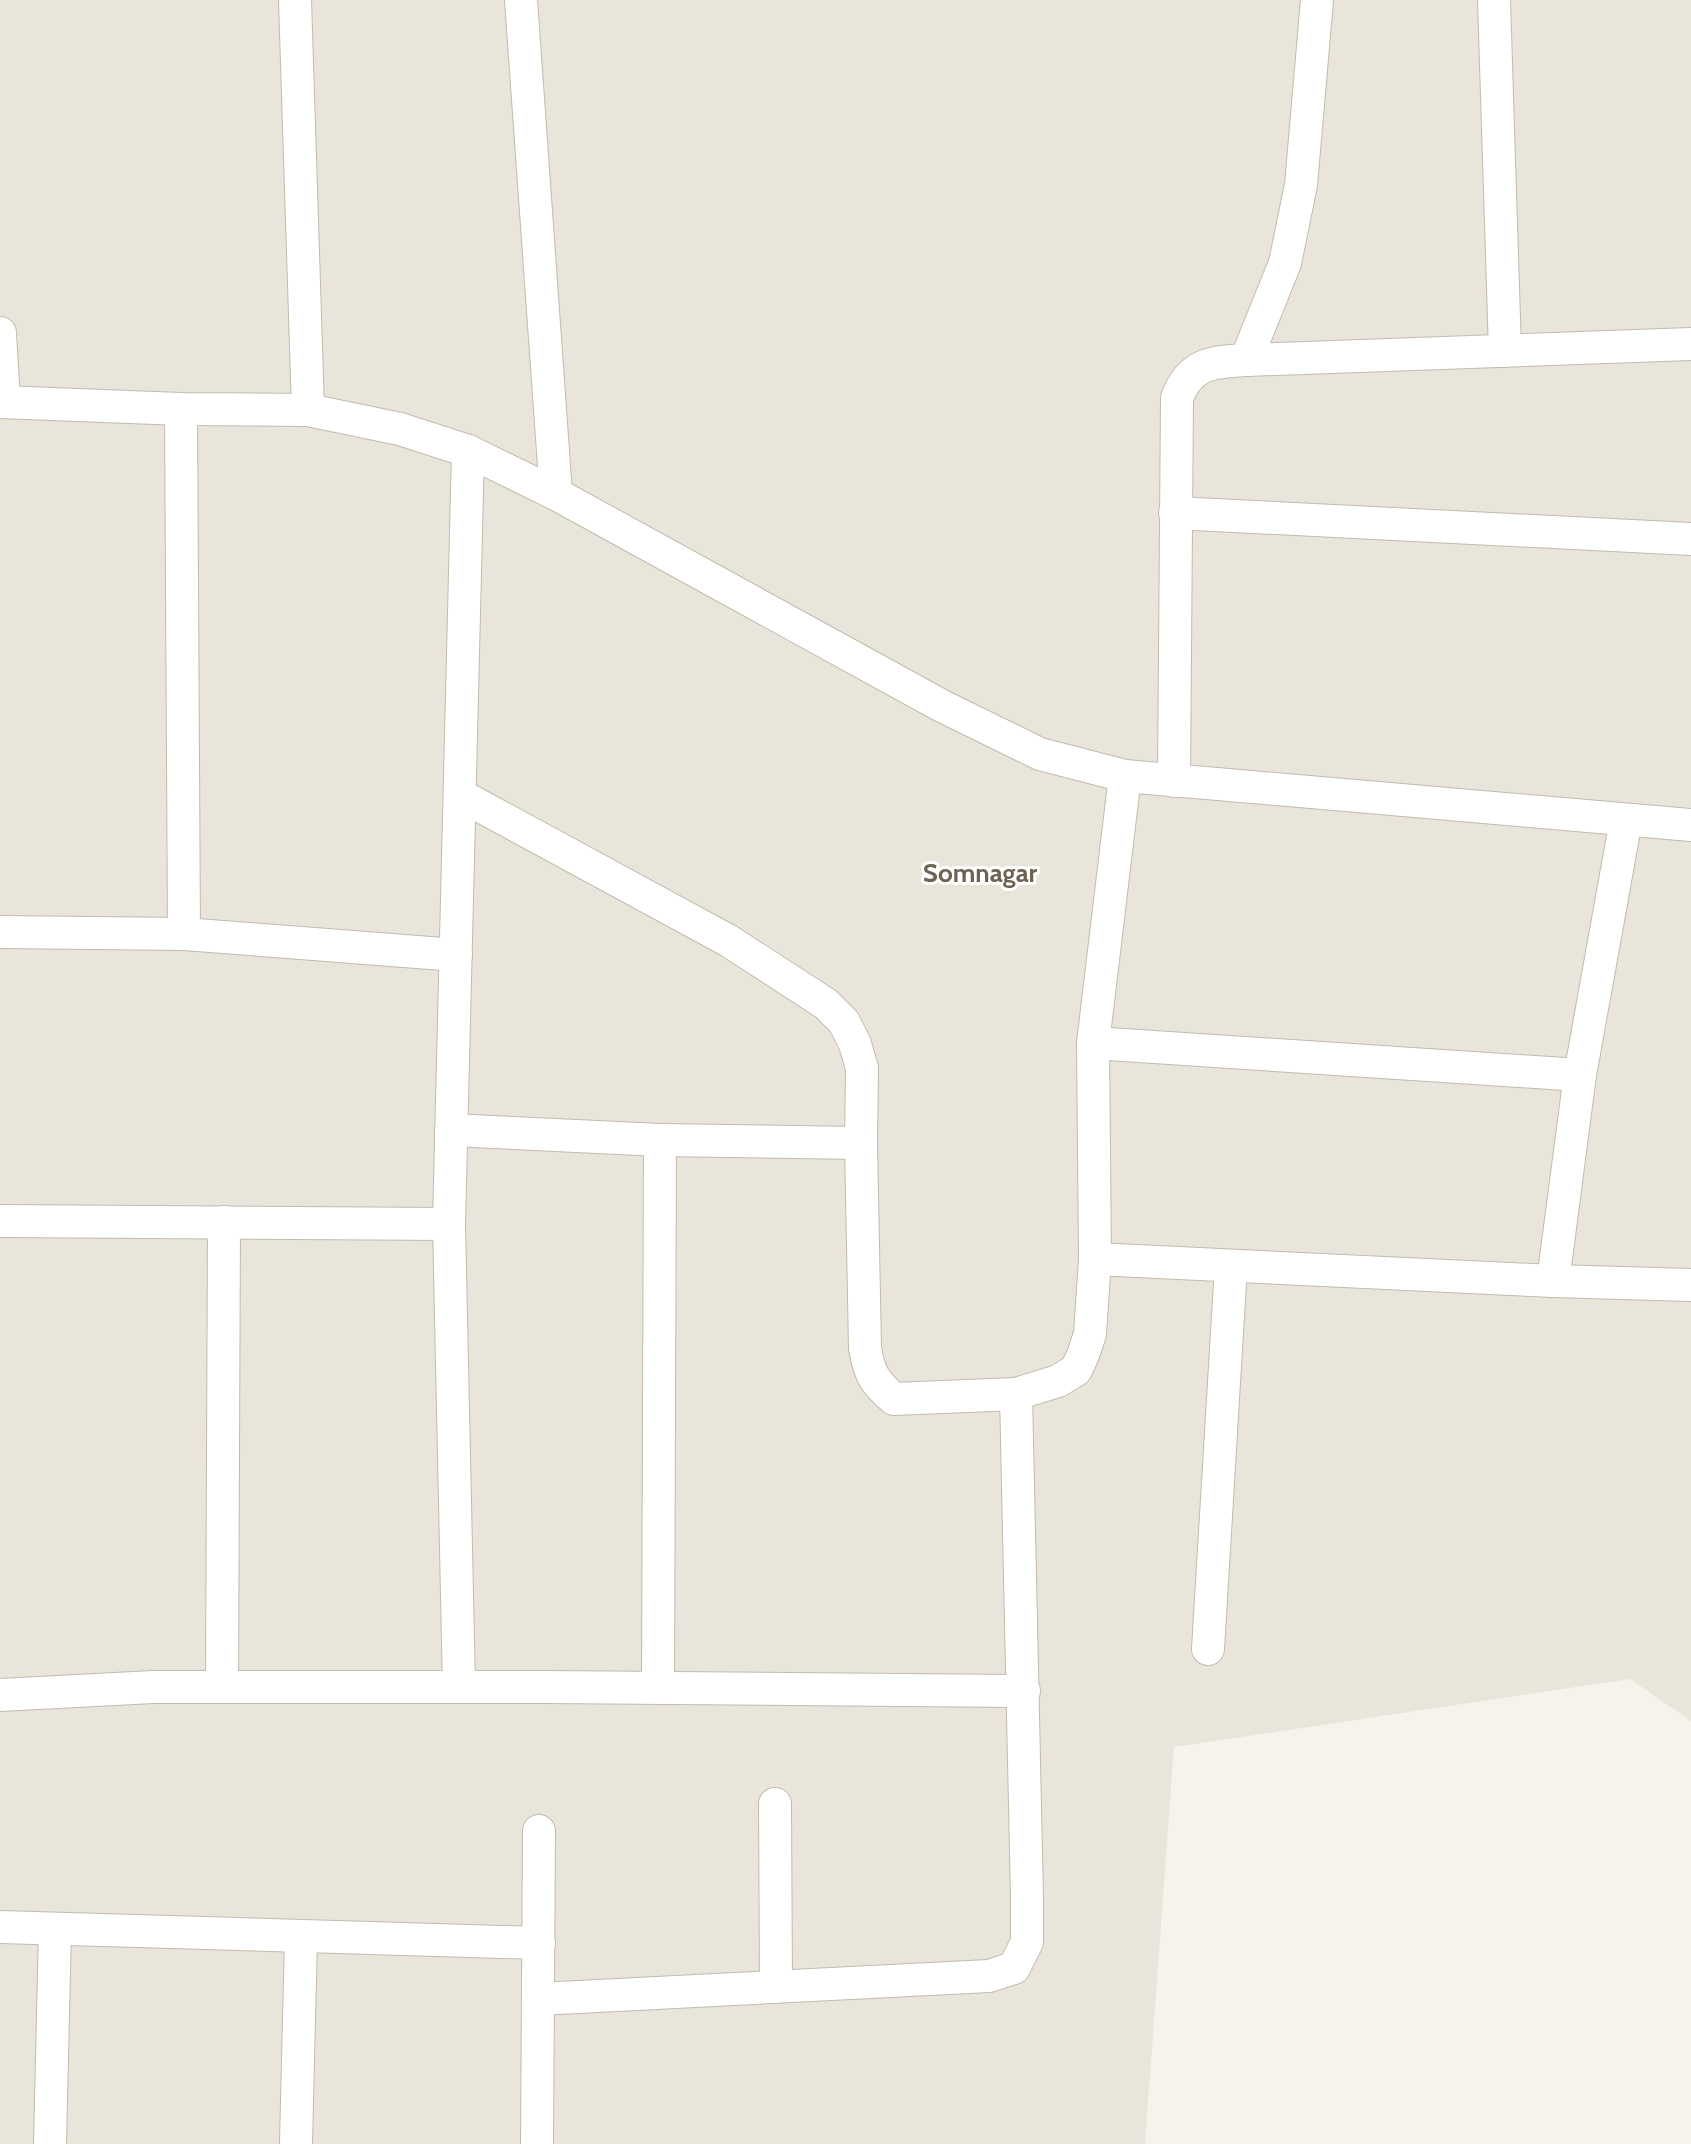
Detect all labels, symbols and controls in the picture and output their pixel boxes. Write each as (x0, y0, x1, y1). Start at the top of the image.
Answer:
district label: Somnagar (923, 857, 1038, 889)

